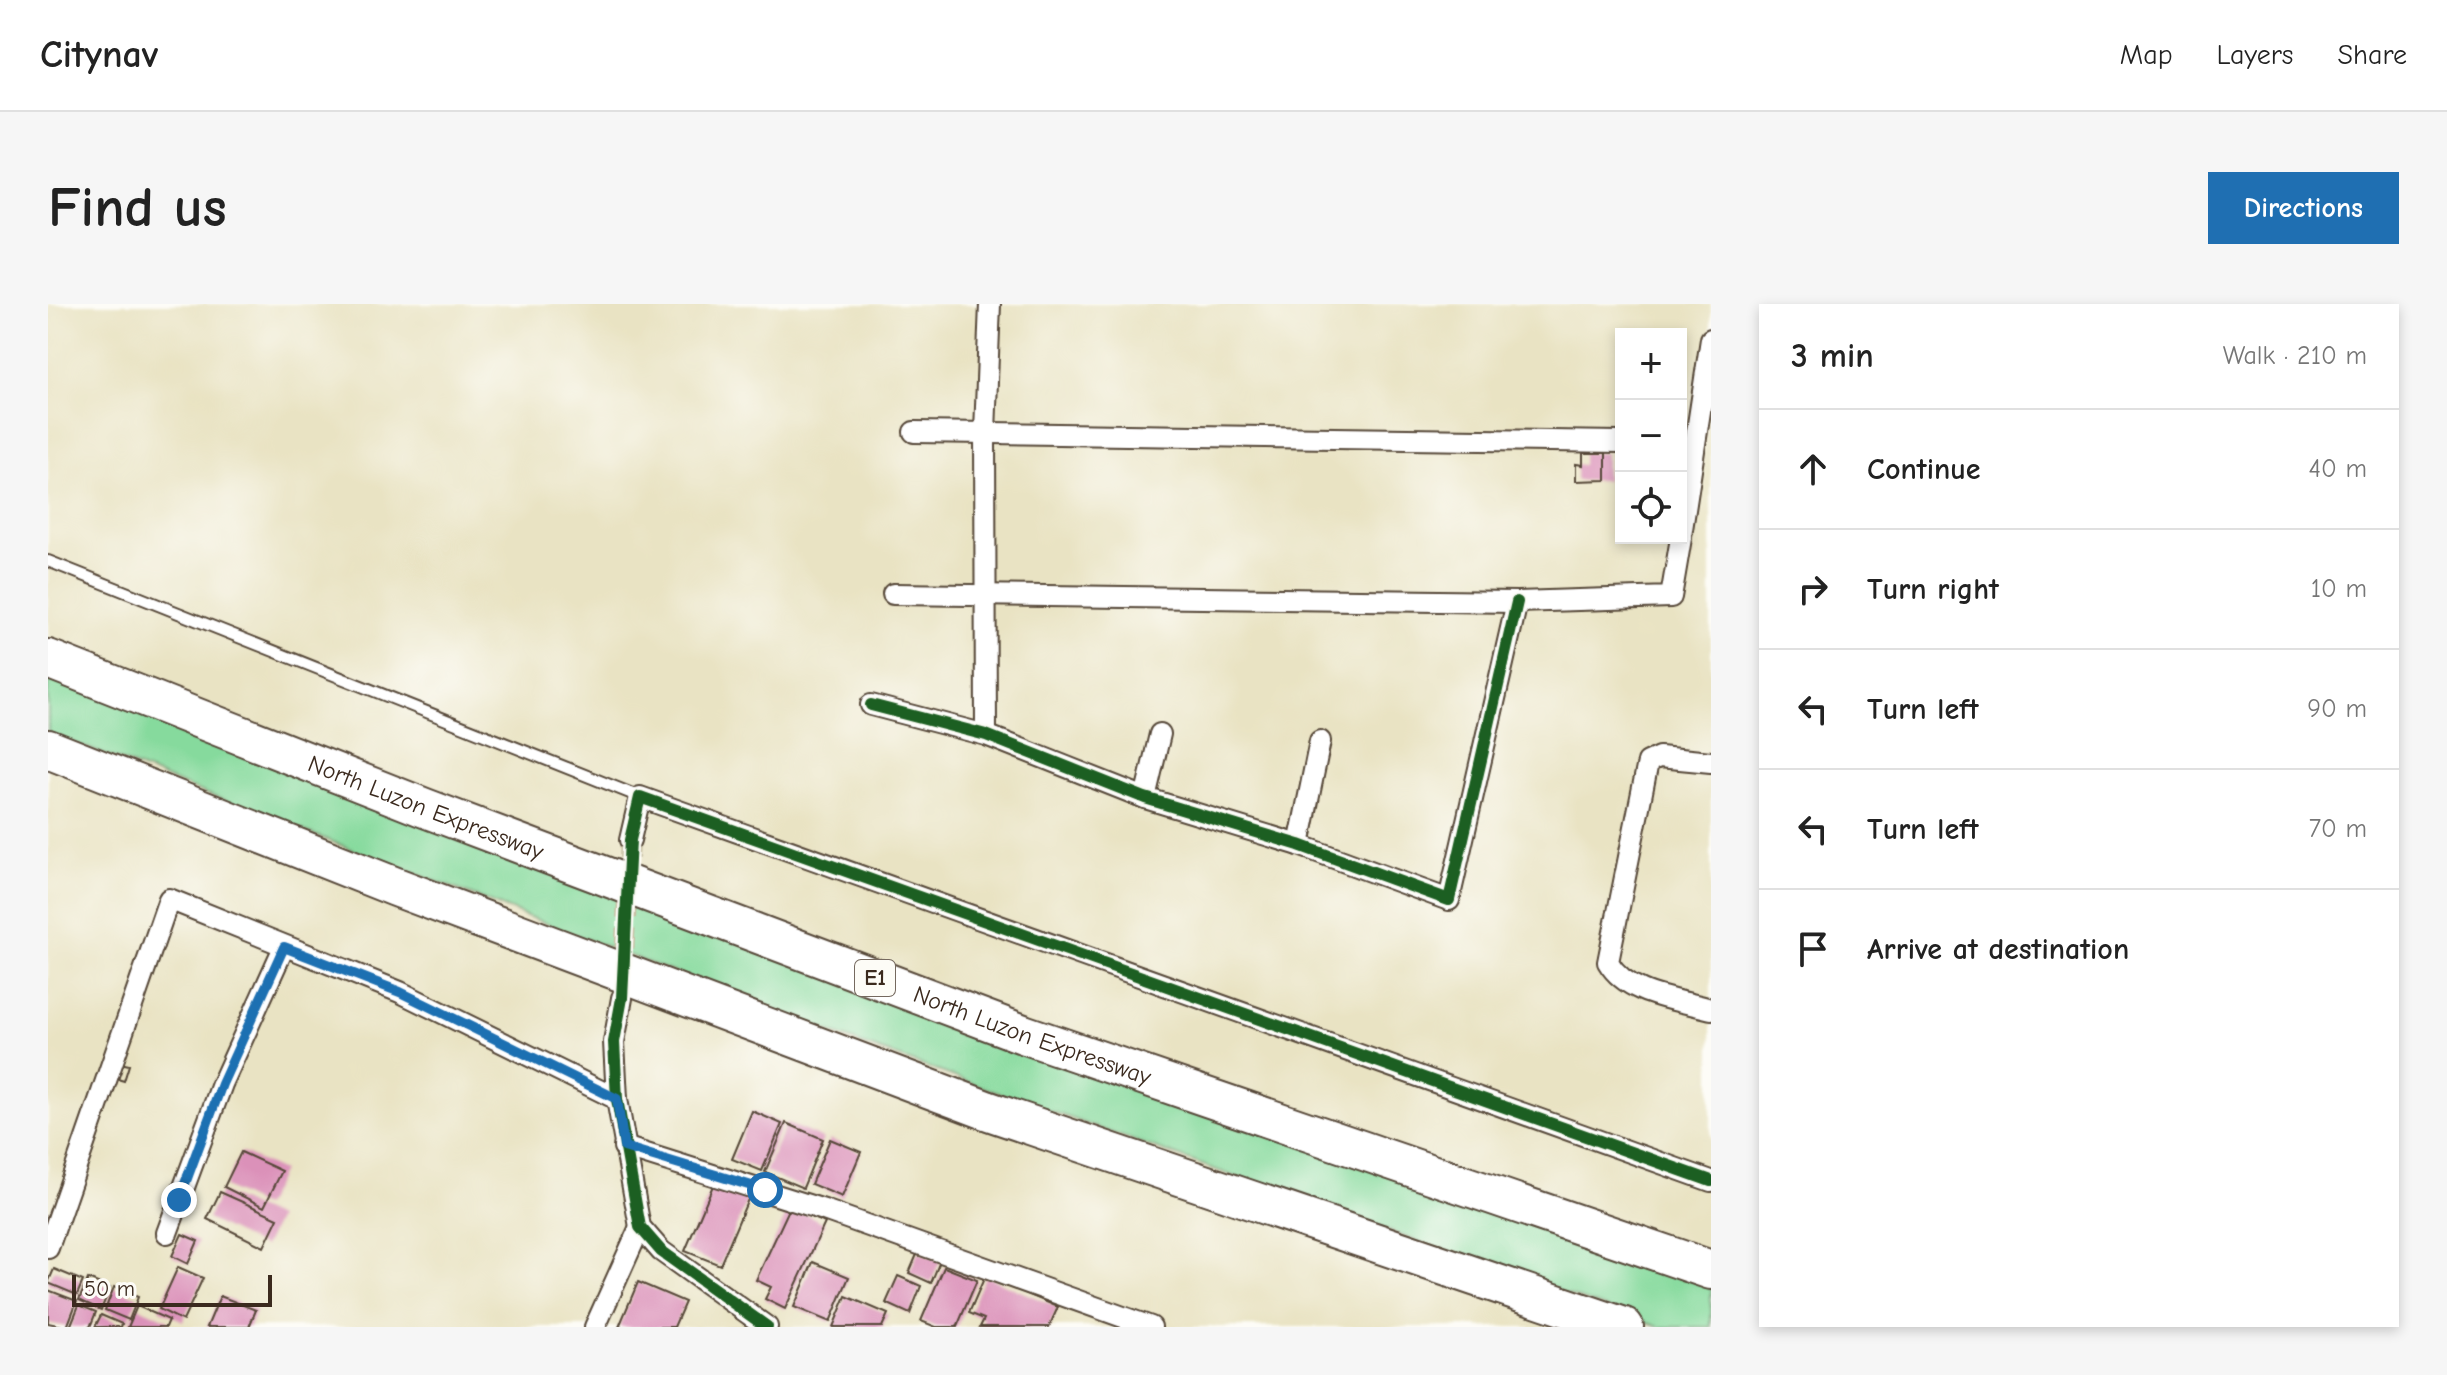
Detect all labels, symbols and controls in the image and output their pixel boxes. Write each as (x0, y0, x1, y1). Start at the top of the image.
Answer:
text: Citynav (40, 33, 158, 77)
text: Map (2120, 39, 2173, 71)
text: Layers (2217, 39, 2293, 71)
text: Share (2337, 39, 2407, 71)
button: Directions (2208, 172, 2399, 244)
text: Find us (48, 176, 227, 240)
map controls (1615, 328, 1687, 544)
button: + (1615, 328, 1687, 400)
text: 3 min (1791, 336, 1874, 376)
text: Walk · 210 m (2223, 341, 2367, 371)
button: − (1615, 400, 1687, 472)
icon: ahead (1791, 447, 1835, 491)
text: Continue (1867, 452, 1981, 487)
text: 40 m (2308, 454, 2367, 484)
button: locate (1615, 472, 1687, 544)
icon: right (1791, 567, 1835, 611)
text: Turn right (1867, 572, 1999, 607)
text: 10 m (2311, 574, 2367, 604)
icon: left (1791, 687, 1835, 731)
text: Turn left (1867, 692, 1979, 727)
text: 90 m (2307, 694, 2367, 724)
street label: North Luzon Expressway (304, 749, 548, 866)
icon: left (1791, 807, 1835, 851)
text: Turn left (1867, 812, 1979, 847)
text: 70 m (2309, 814, 2367, 844)
icon: arrive (1791, 927, 1835, 971)
text: Arrive at destination (1867, 932, 2129, 967)
road number: E1 (855, 960, 895, 996)
street label: North Luzon Expressway (910, 980, 1155, 1091)
route start (747, 1172, 783, 1208)
route end (161, 1182, 197, 1218)
scale bar (72, 1271, 272, 1307)
text: 50 m (84, 1276, 135, 1302)

